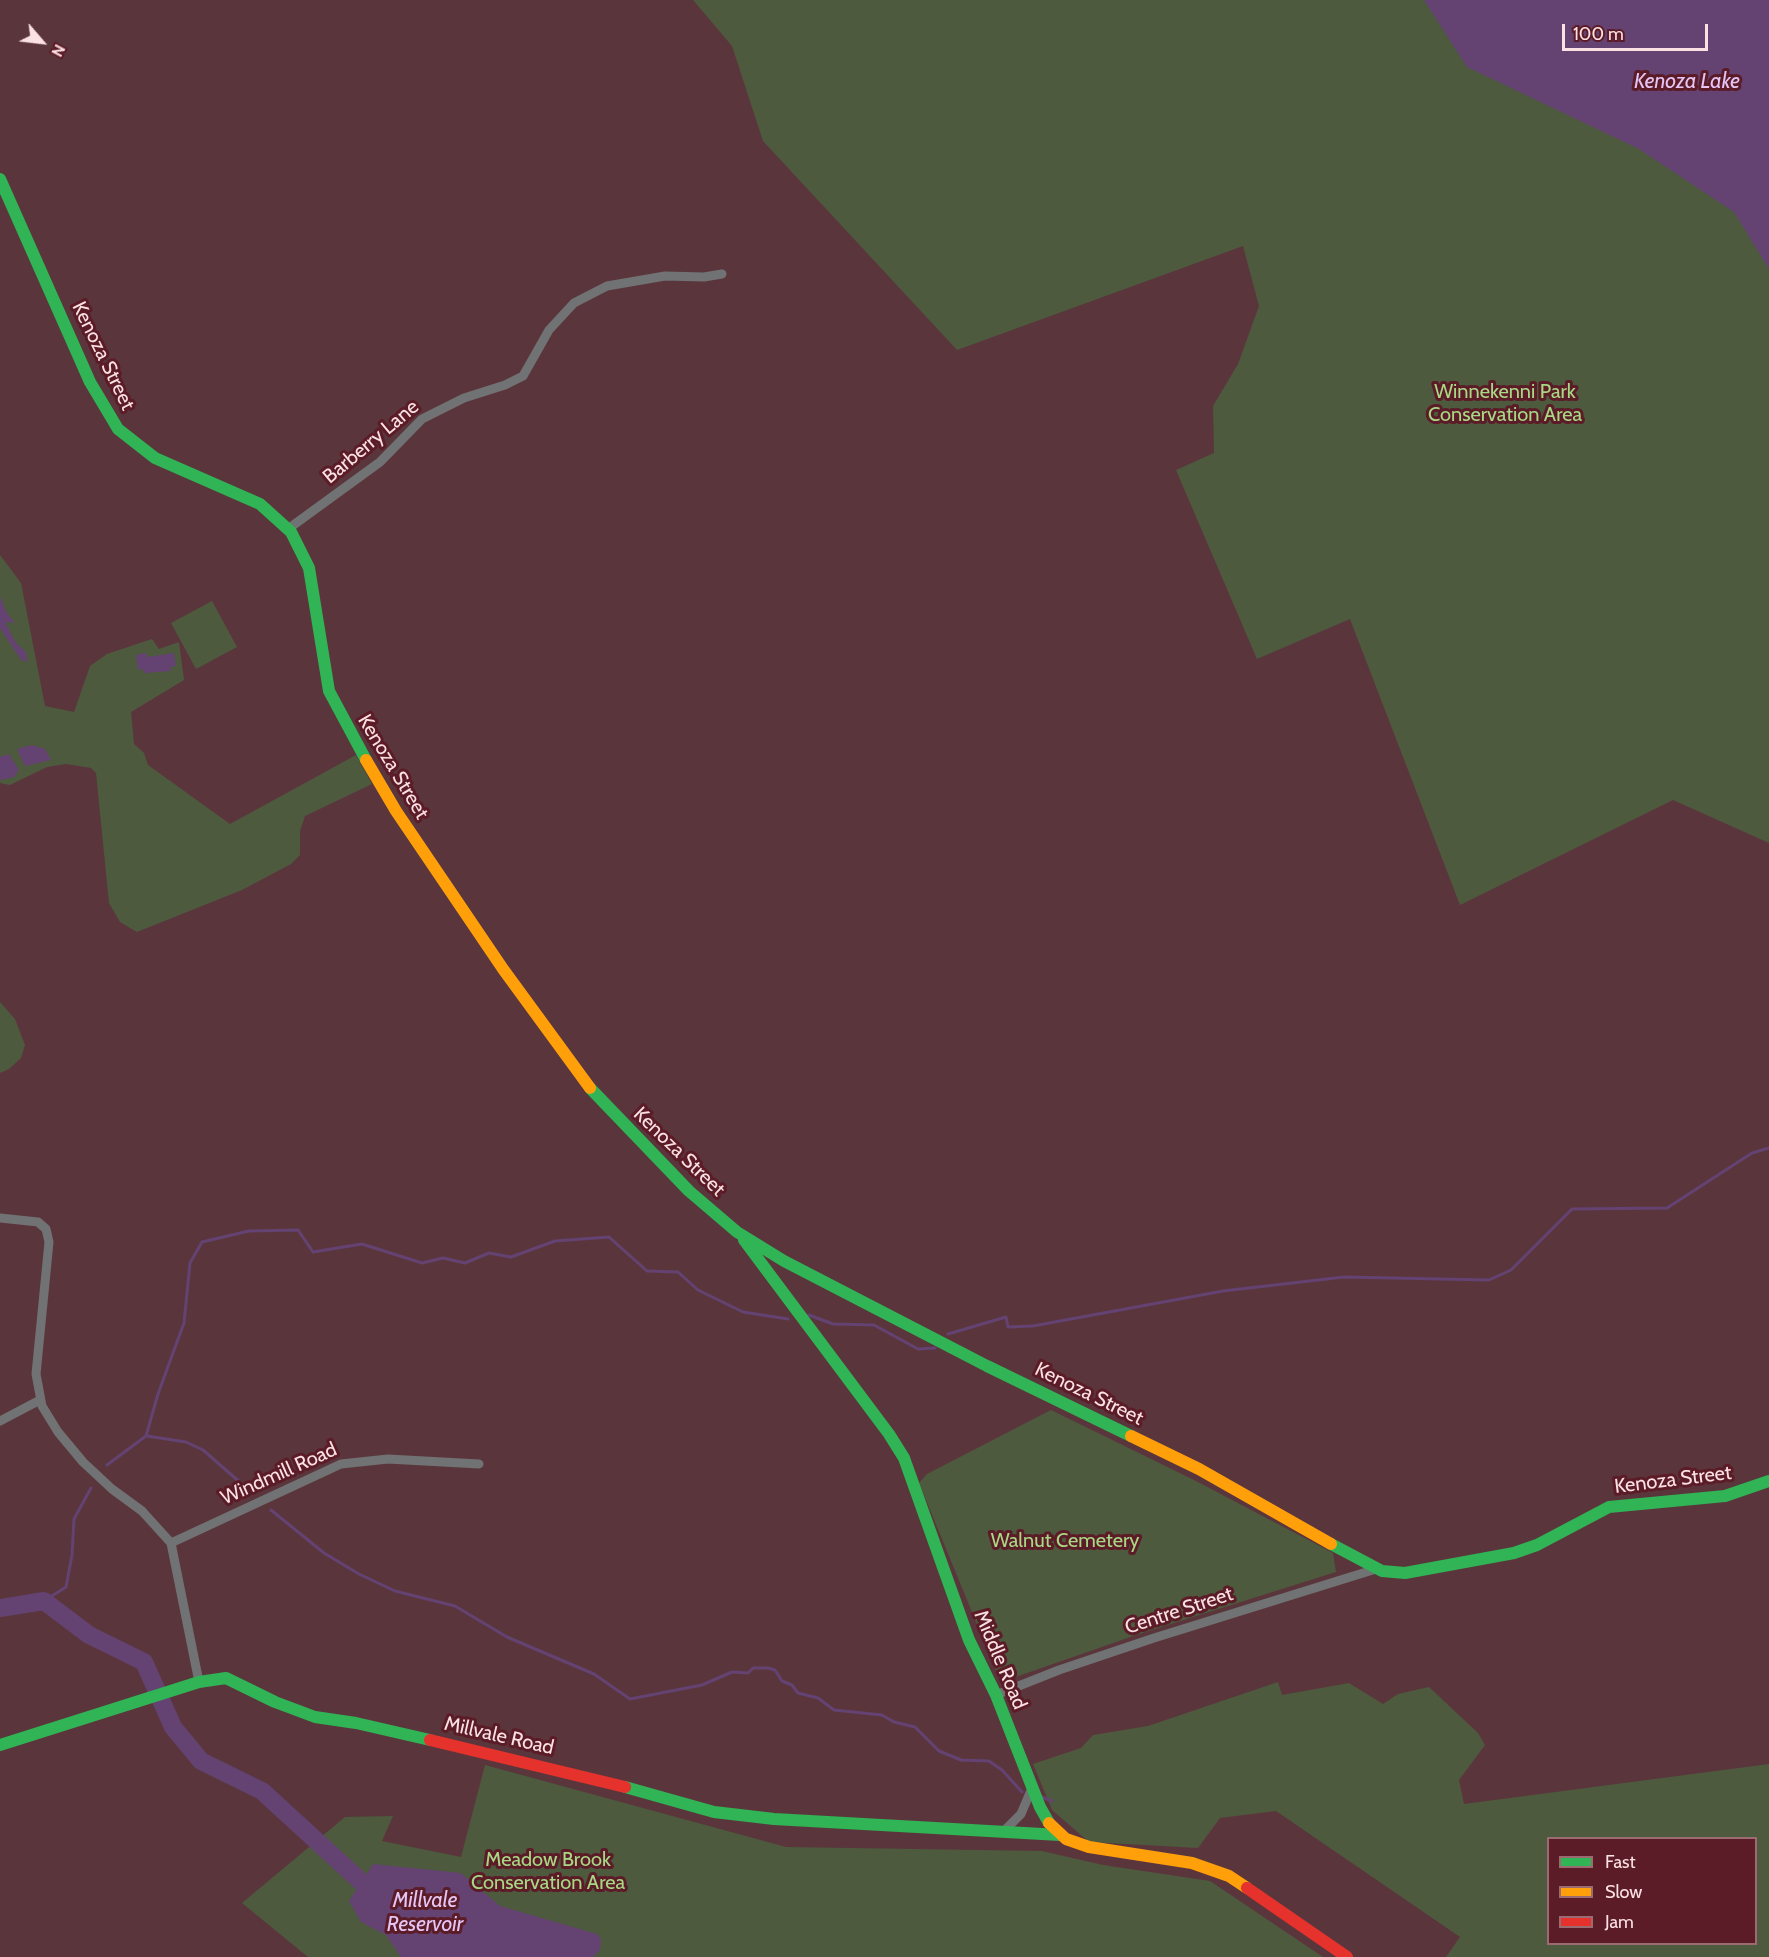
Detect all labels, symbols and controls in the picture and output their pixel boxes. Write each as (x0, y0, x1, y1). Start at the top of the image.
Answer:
north arrow (12, 12, 72, 72)
scale bar (1565, 12, 1710, 50)
text: 100 m (1573, 23, 1624, 45)
text: N (47, 41, 69, 60)
water label: Kenoza Lake (1634, 69, 1740, 95)
street label: Kenoza Street (66, 298, 140, 414)
park label: Winnekenni Park Conservation Area (1428, 380, 1582, 427)
street label: Barberry Lane (318, 395, 424, 489)
street label: Kenoza Street (352, 710, 434, 824)
street label: Kenoza Street (628, 1102, 730, 1202)
street label: Kenoza Street (1031, 1357, 1147, 1431)
street label: Windmill Road (217, 1438, 341, 1510)
street label: Kenoza Street (1613, 1461, 1733, 1499)
park label: Walnut Cemetery (991, 1529, 1139, 1553)
street label: Centre Street (1122, 1582, 1236, 1640)
street label: Middle Road (968, 1607, 1032, 1713)
street label: Millvale Road (442, 1712, 556, 1760)
legend (1547, 1837, 1757, 1945)
park label: Meadow Brook Conservation Area (471, 1848, 625, 1895)
text: Fast (1605, 1851, 1636, 1873)
text: Slow (1605, 1881, 1642, 1903)
water label: Millvale Reservoir (387, 1888, 463, 1938)
text: Jam (1605, 1911, 1634, 1933)

